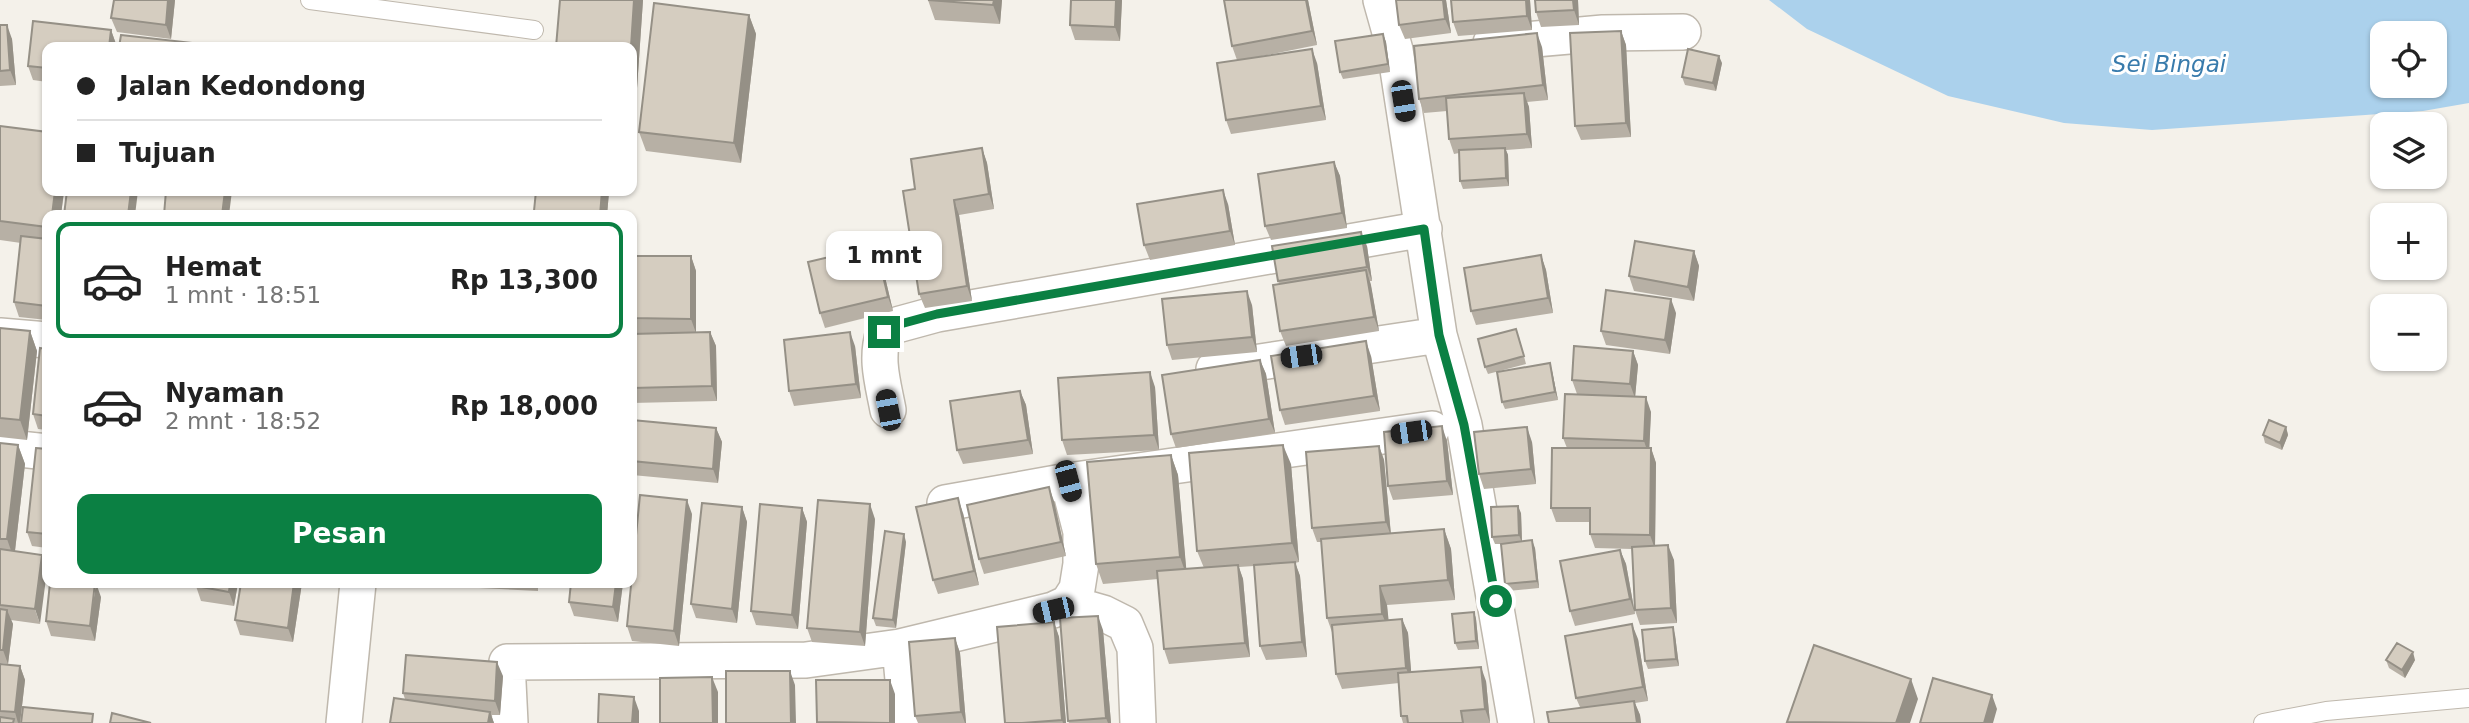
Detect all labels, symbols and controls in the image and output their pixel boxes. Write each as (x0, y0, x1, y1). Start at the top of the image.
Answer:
map controls (2370, 21, 2447, 371)
button: locate (2370, 21, 2447, 98)
water label: Sei Bingai (2112, 51, 2227, 77)
text: Jalan Kedondong (119, 71, 366, 101)
car (1390, 79, 1417, 123)
button: layers (2370, 112, 2447, 189)
text: Tujuan (119, 138, 216, 168)
button: + (2370, 203, 2447, 280)
callout: 1 mnt (826, 230, 942, 280)
text: 1 mnt (846, 242, 922, 268)
icon: car (81, 249, 144, 312)
text: Hemat (165, 252, 261, 282)
text: Rp 13,300 (450, 265, 598, 295)
text: 1 mnt · 18:51 (165, 282, 321, 308)
button: − (2370, 294, 2447, 371)
route end (868, 316, 900, 348)
car (1279, 343, 1324, 369)
icon: car (81, 375, 144, 438)
text: Nyaman (165, 378, 284, 408)
car (874, 387, 903, 433)
text: Rp 18,000 (450, 391, 598, 421)
text: 2 mnt · 18:52 (165, 408, 321, 434)
car (1389, 419, 1434, 445)
car (1053, 458, 1084, 504)
button: Pesan (77, 494, 602, 574)
route start (1480, 585, 1512, 617)
car (1031, 595, 1076, 625)

